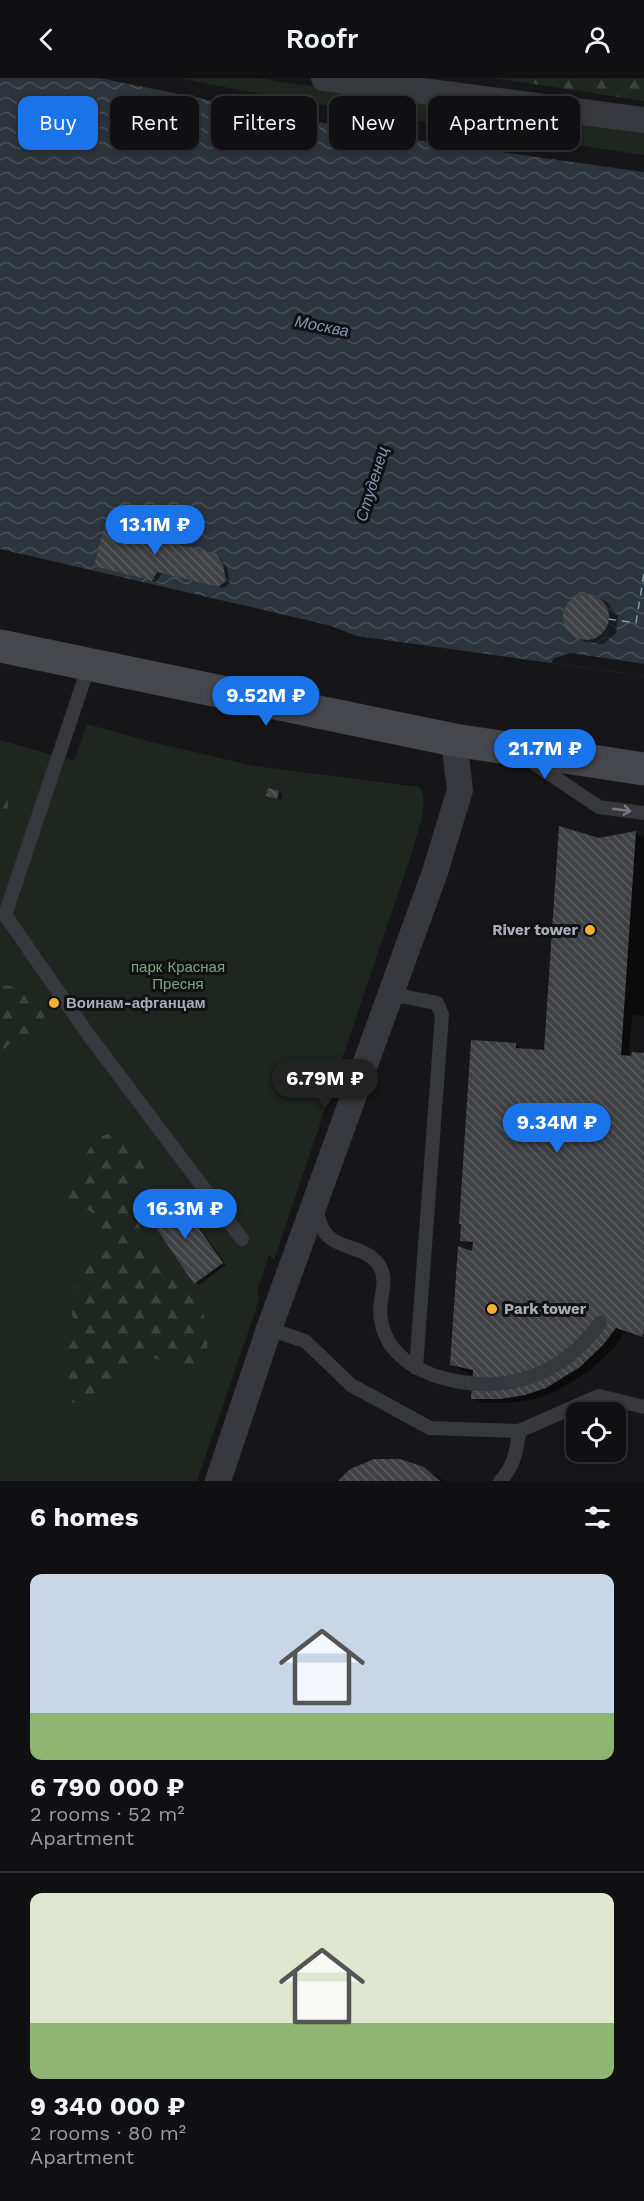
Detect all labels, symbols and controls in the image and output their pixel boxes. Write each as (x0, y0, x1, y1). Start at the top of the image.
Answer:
icon: back (30, 23, 63, 56)
text: Roofr (286, 23, 358, 55)
icon: person (581, 23, 614, 56)
chip: Buy (18, 96, 98, 150)
chip: Rent (110, 96, 199, 150)
chip: Filters (211, 96, 317, 150)
chip: New (329, 96, 416, 150)
chip: Apartment (428, 96, 580, 150)
water label: Москва (293, 311, 351, 341)
water label: Студенец (352, 444, 392, 524)
pin: 13.1M ₽ (100, 505, 210, 556)
text: 13.1M ₽ (120, 512, 190, 536)
pin: 9.52M ₽ (211, 676, 321, 727)
text: 9.52M ₽ (226, 683, 306, 707)
pin: 21.7M ₽ (490, 729, 600, 780)
text: 21.7M ₽ (508, 736, 582, 760)
one-way arrow (611, 805, 631, 816)
place label: River tower (492, 921, 579, 939)
marker: River tower (583, 923, 597, 937)
park label: парк Красная Пресня (131, 958, 225, 993)
place label: Воинам-афганцам (66, 994, 206, 1012)
marker: Воинам-афганцам (47, 996, 61, 1010)
pin: 6.79M ₽ (270, 1059, 380, 1110)
text: 6.79M ₽ (286, 1066, 364, 1090)
pin: 9.34M ₽ (502, 1103, 612, 1154)
text: 9.34M ₽ (517, 1110, 597, 1134)
pin: 16.3M ₽ (130, 1189, 240, 1240)
text: 16.3M ₽ (147, 1196, 223, 1220)
place label: Park tower (504, 1300, 587, 1318)
marker: Park tower (485, 1302, 499, 1316)
map controls (566, 1402, 626, 1462)
button: locate (566, 1402, 626, 1462)
icon: filters (581, 1501, 614, 1534)
text: 6 homes (30, 1502, 139, 1532)
icon: home (268, 1613, 376, 1721)
text: 6 790 000 ₽ (30, 1772, 184, 1802)
text: 2 rooms · 52 m² (30, 1802, 185, 1826)
text: Apartment (30, 1826, 134, 1850)
icon: home (268, 1932, 376, 2040)
text: 9 340 000 ₽ (30, 2091, 185, 2121)
text: 2 rooms · 80 m² (30, 2121, 186, 2145)
text: Apartment (30, 2145, 134, 2169)

